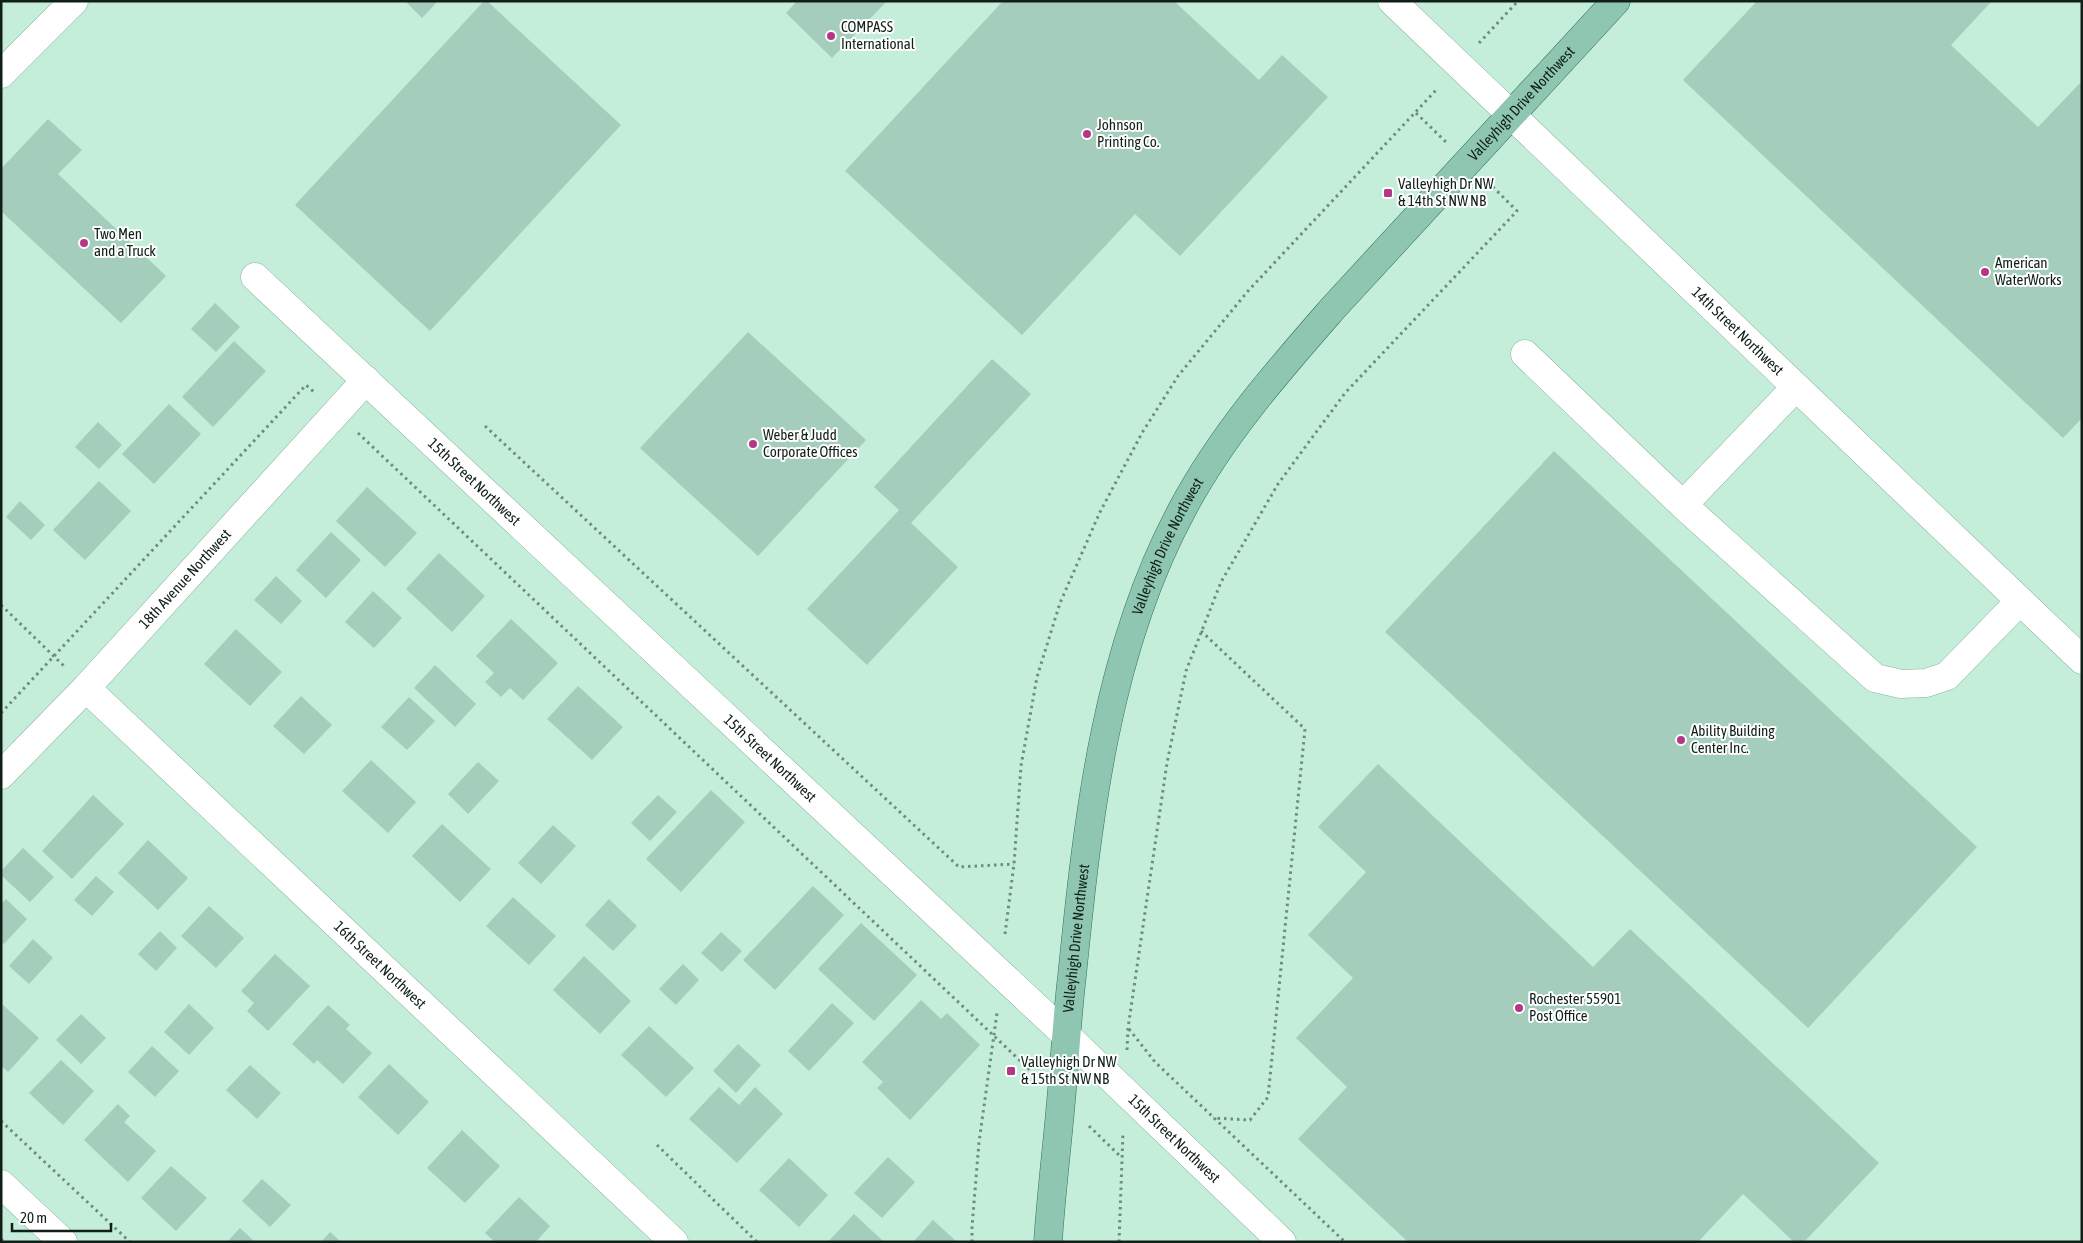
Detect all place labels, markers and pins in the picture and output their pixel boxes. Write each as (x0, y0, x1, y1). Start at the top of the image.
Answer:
place label: COMPASS International (841, 18, 915, 52)
marker: COMPASS International (825, 30, 837, 42)
place label: Johnson Printing Co. (1097, 116, 1160, 150)
marker: Johnson Printing Co. (1081, 128, 1093, 140)
place label: Valleyhigh Dr NW & 14th St NW NB (1398, 175, 1494, 209)
marker: Valleyhigh Dr NW & 14th St NW NB (1382, 187, 1394, 199)
place label: Two Men and a Truck (94, 225, 156, 259)
marker: Two Men and a Truck (78, 237, 90, 249)
place label: American WaterWorks (1995, 254, 2062, 288)
marker: American WaterWorks (1979, 266, 1991, 278)
place label: Weber & Judd Corporate Offices (763, 426, 858, 460)
marker: Weber & Judd Corporate Offices (747, 438, 759, 450)
place label: Ability Building Center Inc. (1691, 722, 1775, 756)
marker: Ability Building Center Inc. (1675, 734, 1687, 746)
place label: Rochester 55901 Post Office (1529, 990, 1621, 1024)
marker: Rochester 55901 Post Office (1513, 1002, 1525, 1014)
place label: Valleyhigh Dr NW & 15th St NW NB (1021, 1053, 1117, 1087)
marker: Valleyhigh Dr NW & 15th St NW NB (1005, 1065, 1017, 1077)

